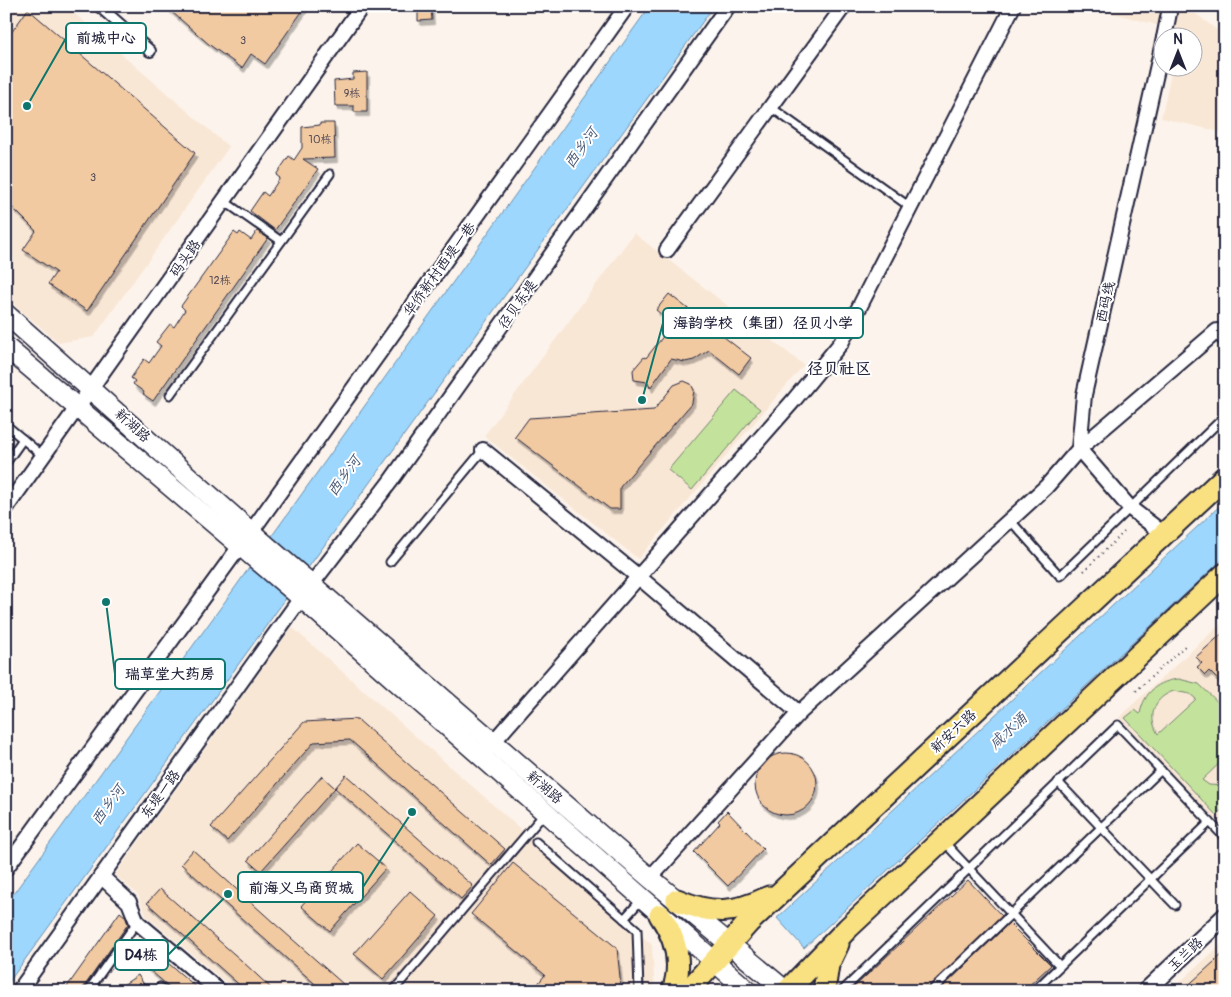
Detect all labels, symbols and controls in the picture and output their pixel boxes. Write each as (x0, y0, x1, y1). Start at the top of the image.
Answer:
callout: 前城中心 (66, 23, 146, 53)
north arrow (1154, 28, 1204, 78)
text: 前城中心 (76, 29, 136, 48)
text: N (1173, 31, 1183, 48)
house number: 3 (240, 34, 246, 47)
house number: 9栋 (344, 87, 360, 100)
water label: 西乡河 (560, 122, 604, 172)
house number: 10栋 (309, 133, 331, 146)
house number: 3 (90, 171, 96, 184)
street label: 华侨新村西堤一巷 (400, 218, 480, 320)
street label: 码头路 (166, 236, 204, 280)
house number: 12栋 (209, 274, 231, 287)
street label: 径贝东堤 (494, 276, 540, 332)
street label: 西码线 (1092, 280, 1118, 324)
callout: 海韵学校（集团）径贝小学 (663, 308, 863, 338)
text: 海韵学校（集团）径贝小学 (673, 314, 853, 333)
district label: 径贝社区 (807, 359, 871, 379)
street label: 新湖路 (111, 405, 154, 446)
water label: 西乡河 (323, 450, 367, 500)
callout: 瑞草堂大药房 (115, 659, 225, 689)
text: 瑞草堂大药房 (125, 665, 215, 684)
street label: 新安六路 (927, 706, 980, 757)
water label: 咸水涌 (985, 708, 1032, 754)
street label: 东堤一路 (137, 767, 184, 822)
street label: 新湖路 (523, 767, 566, 808)
water label: 西乡河 (87, 779, 131, 829)
callout: 前海义乌商贸城 (238, 872, 363, 902)
text: 前海义乌商贸城 (248, 879, 354, 898)
street label: 玉兰路 (1164, 934, 1206, 975)
callout: D4栋 (115, 940, 168, 970)
text: D4栋 (124, 946, 158, 965)

